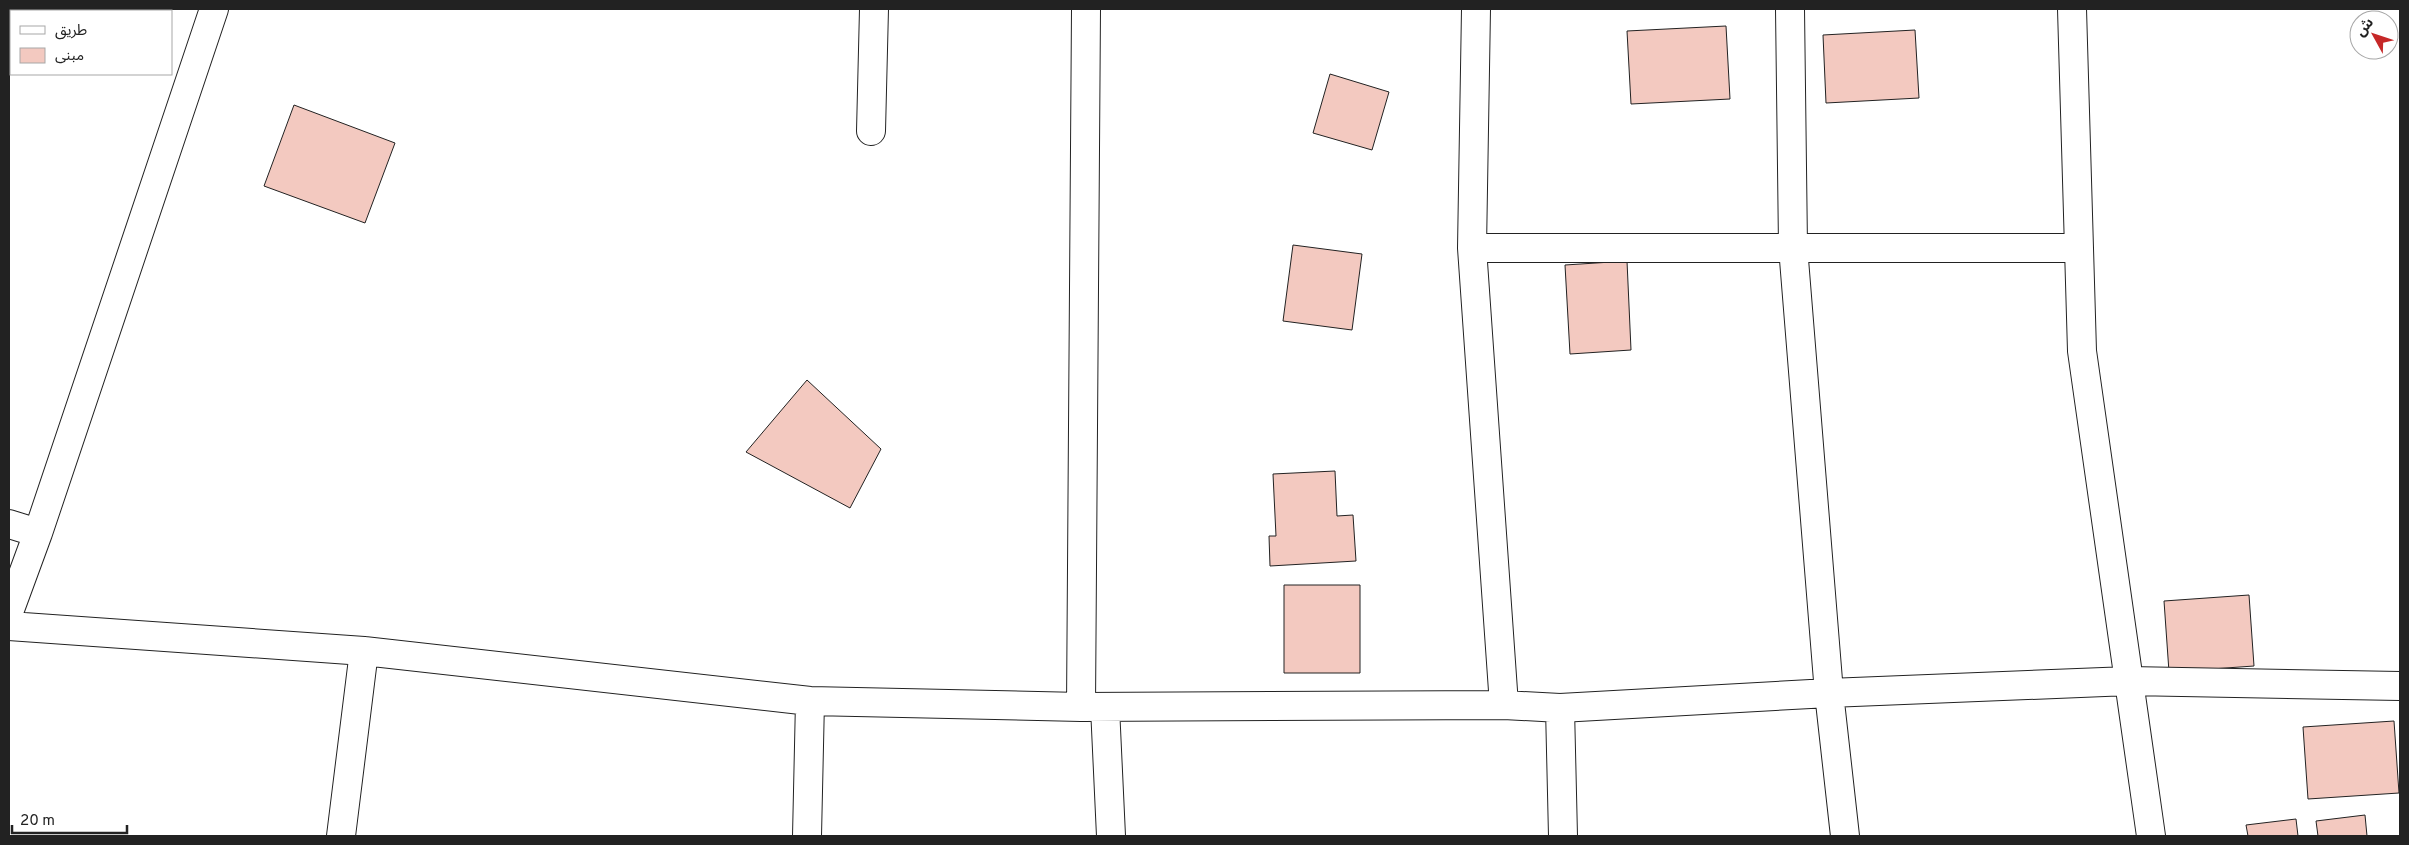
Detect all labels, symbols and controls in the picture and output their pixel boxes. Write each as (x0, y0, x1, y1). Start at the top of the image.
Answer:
legend (10, 10, 172, 75)
north arrow (2349, 10, 2399, 60)
text: ش (2353, 15, 2378, 40)
text: طريق (55, 22, 87, 41)
text: مبنى (55, 47, 84, 66)
scale bar (12, 802, 128, 834)
text: 20 m (20, 812, 55, 831)

